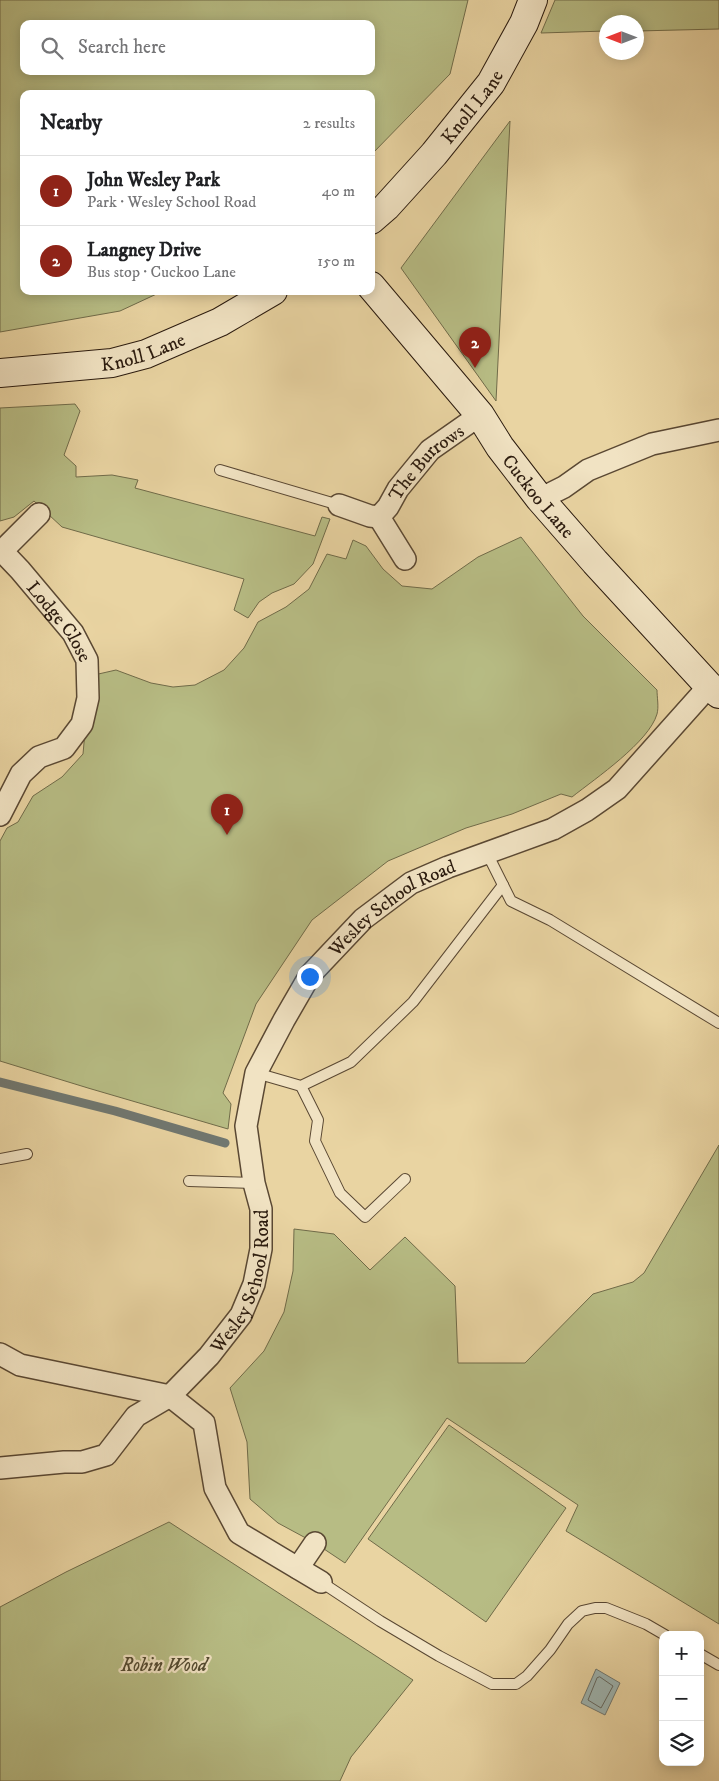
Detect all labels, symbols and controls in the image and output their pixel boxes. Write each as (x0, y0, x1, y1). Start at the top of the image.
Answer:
north arrow (599, 15, 644, 60)
search box (20, 20, 375, 75)
icon: search (38, 34, 66, 62)
text: Search here (78, 36, 166, 59)
street label: Knoll Lane (437, 66, 509, 149)
text: Nearby (40, 110, 102, 136)
text: 2 results (303, 113, 355, 133)
text: John Wesley Park (87, 169, 220, 192)
text: 1 (53, 181, 59, 201)
text: 40 m (322, 181, 355, 201)
text: Park · Wesley School Road (87, 192, 256, 212)
text: Langney Drive (87, 239, 201, 262)
text: 2 (52, 251, 60, 271)
text: 150 m (317, 251, 355, 271)
text: Bus stop · Cuckoo Lane (87, 262, 236, 282)
pin: 2 (459, 327, 491, 368)
street label: Knoll Lane (100, 328, 189, 377)
street label: The Burrows (384, 420, 469, 505)
street label: Cuckoo Lane (497, 450, 579, 543)
street label: Lodge Close (21, 577, 96, 666)
pin: 1 (211, 794, 243, 835)
street label: Wesley School Road (323, 855, 459, 962)
your location (297, 964, 323, 990)
street label: Wesley School Road (205, 1209, 274, 1359)
map controls (659, 1631, 704, 1766)
button: + (659, 1631, 704, 1676)
park label: Robin Wood (120, 1654, 210, 1677)
button: − (659, 1676, 704, 1721)
button: layers (659, 1721, 704, 1766)

